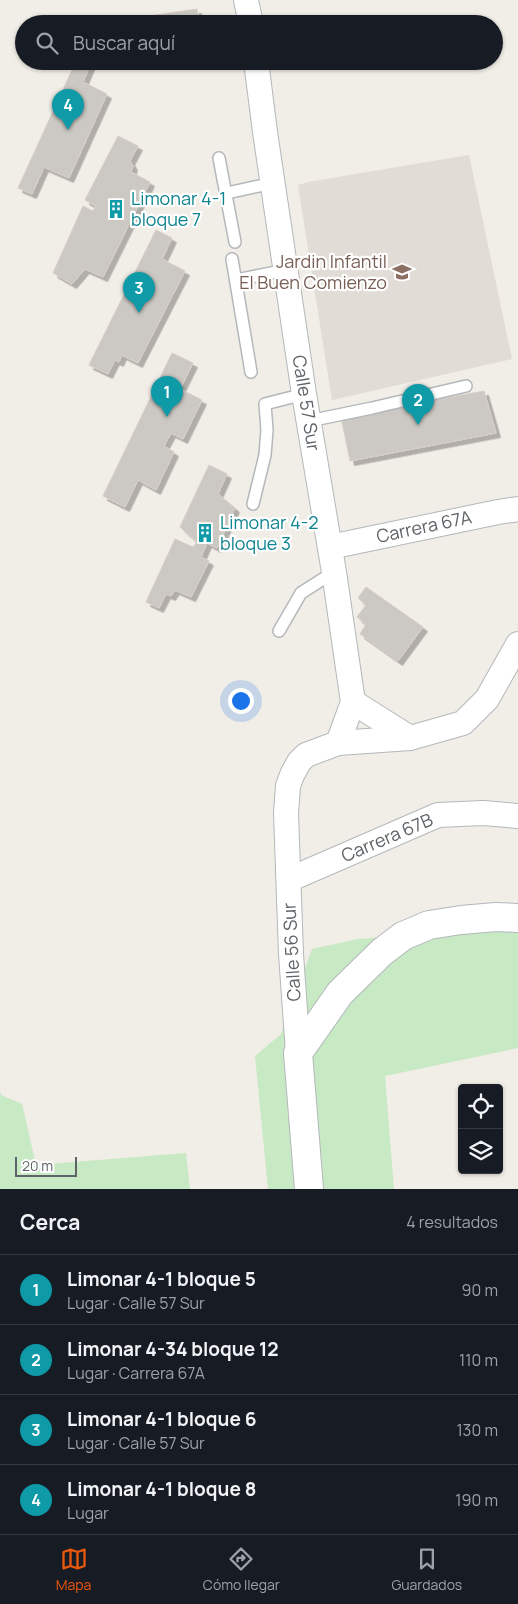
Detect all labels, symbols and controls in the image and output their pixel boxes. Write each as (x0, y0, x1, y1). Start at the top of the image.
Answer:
search box (15, 15, 503, 70)
icon: search (33, 29, 61, 57)
text: Buscar aquí (73, 30, 175, 56)
pin: 4 (52, 89, 84, 130)
place label: Limonar 4-1 bloque 7 (131, 186, 226, 231)
building icon: Limonar 4-1 bloque 7 (105, 198, 127, 220)
place label: Jardin Infantil El Buen Comienzo (239, 249, 387, 294)
school or university icon: Jardin Infantil El Buen Comienzo (391, 261, 413, 283)
pin: 3 (123, 272, 155, 313)
street label: Calle 57 Sur (288, 353, 326, 453)
pin: 1 (151, 376, 183, 417)
pin: 2 (402, 384, 434, 425)
street label: Carrera 67A (374, 504, 474, 548)
place label: Limonar 4-2 bloque 3 (220, 510, 318, 555)
building icon: Limonar 4-2 bloque 3 (194, 522, 216, 544)
your location (228, 688, 254, 714)
street label: Carrera 67B (337, 807, 436, 867)
street label: Calle 56 Sur (276, 902, 306, 1002)
map controls (458, 1084, 503, 1174)
button: locate (458, 1084, 503, 1129)
button: layers (458, 1129, 503, 1174)
scale bar (15, 1154, 78, 1177)
text: 20 m (22, 1156, 53, 1175)
text: Cerca (20, 1208, 80, 1236)
text: 4 resultados (406, 1211, 498, 1233)
text: Limonar 4-1 bloque 5 (67, 1266, 256, 1292)
text: 1 (32, 1279, 40, 1301)
text: 90 m (462, 1279, 498, 1301)
text: Lugar · Calle 57 Sur (67, 1292, 205, 1314)
text: Limonar 4-34 bloque 12 (67, 1336, 279, 1362)
text: 2 (31, 1349, 41, 1371)
text: 110 m (459, 1349, 498, 1371)
text: Lugar · Carrera 67A (67, 1362, 205, 1384)
text: Limonar 4-1 bloque 6 (67, 1406, 256, 1432)
text: 3 (31, 1419, 41, 1441)
text: 130 m (456, 1419, 498, 1441)
text: Lugar · Calle 57 Sur (67, 1432, 205, 1454)
text: Limonar 4-1 bloque 8 (67, 1476, 256, 1502)
text: 4 (31, 1489, 41, 1511)
text: 190 m (455, 1489, 498, 1511)
text: Lugar (67, 1502, 109, 1524)
tab: Mapa (56, 1545, 91, 1594)
tab: Cómo llegar (203, 1545, 280, 1594)
tab: Guardados (391, 1545, 462, 1594)

